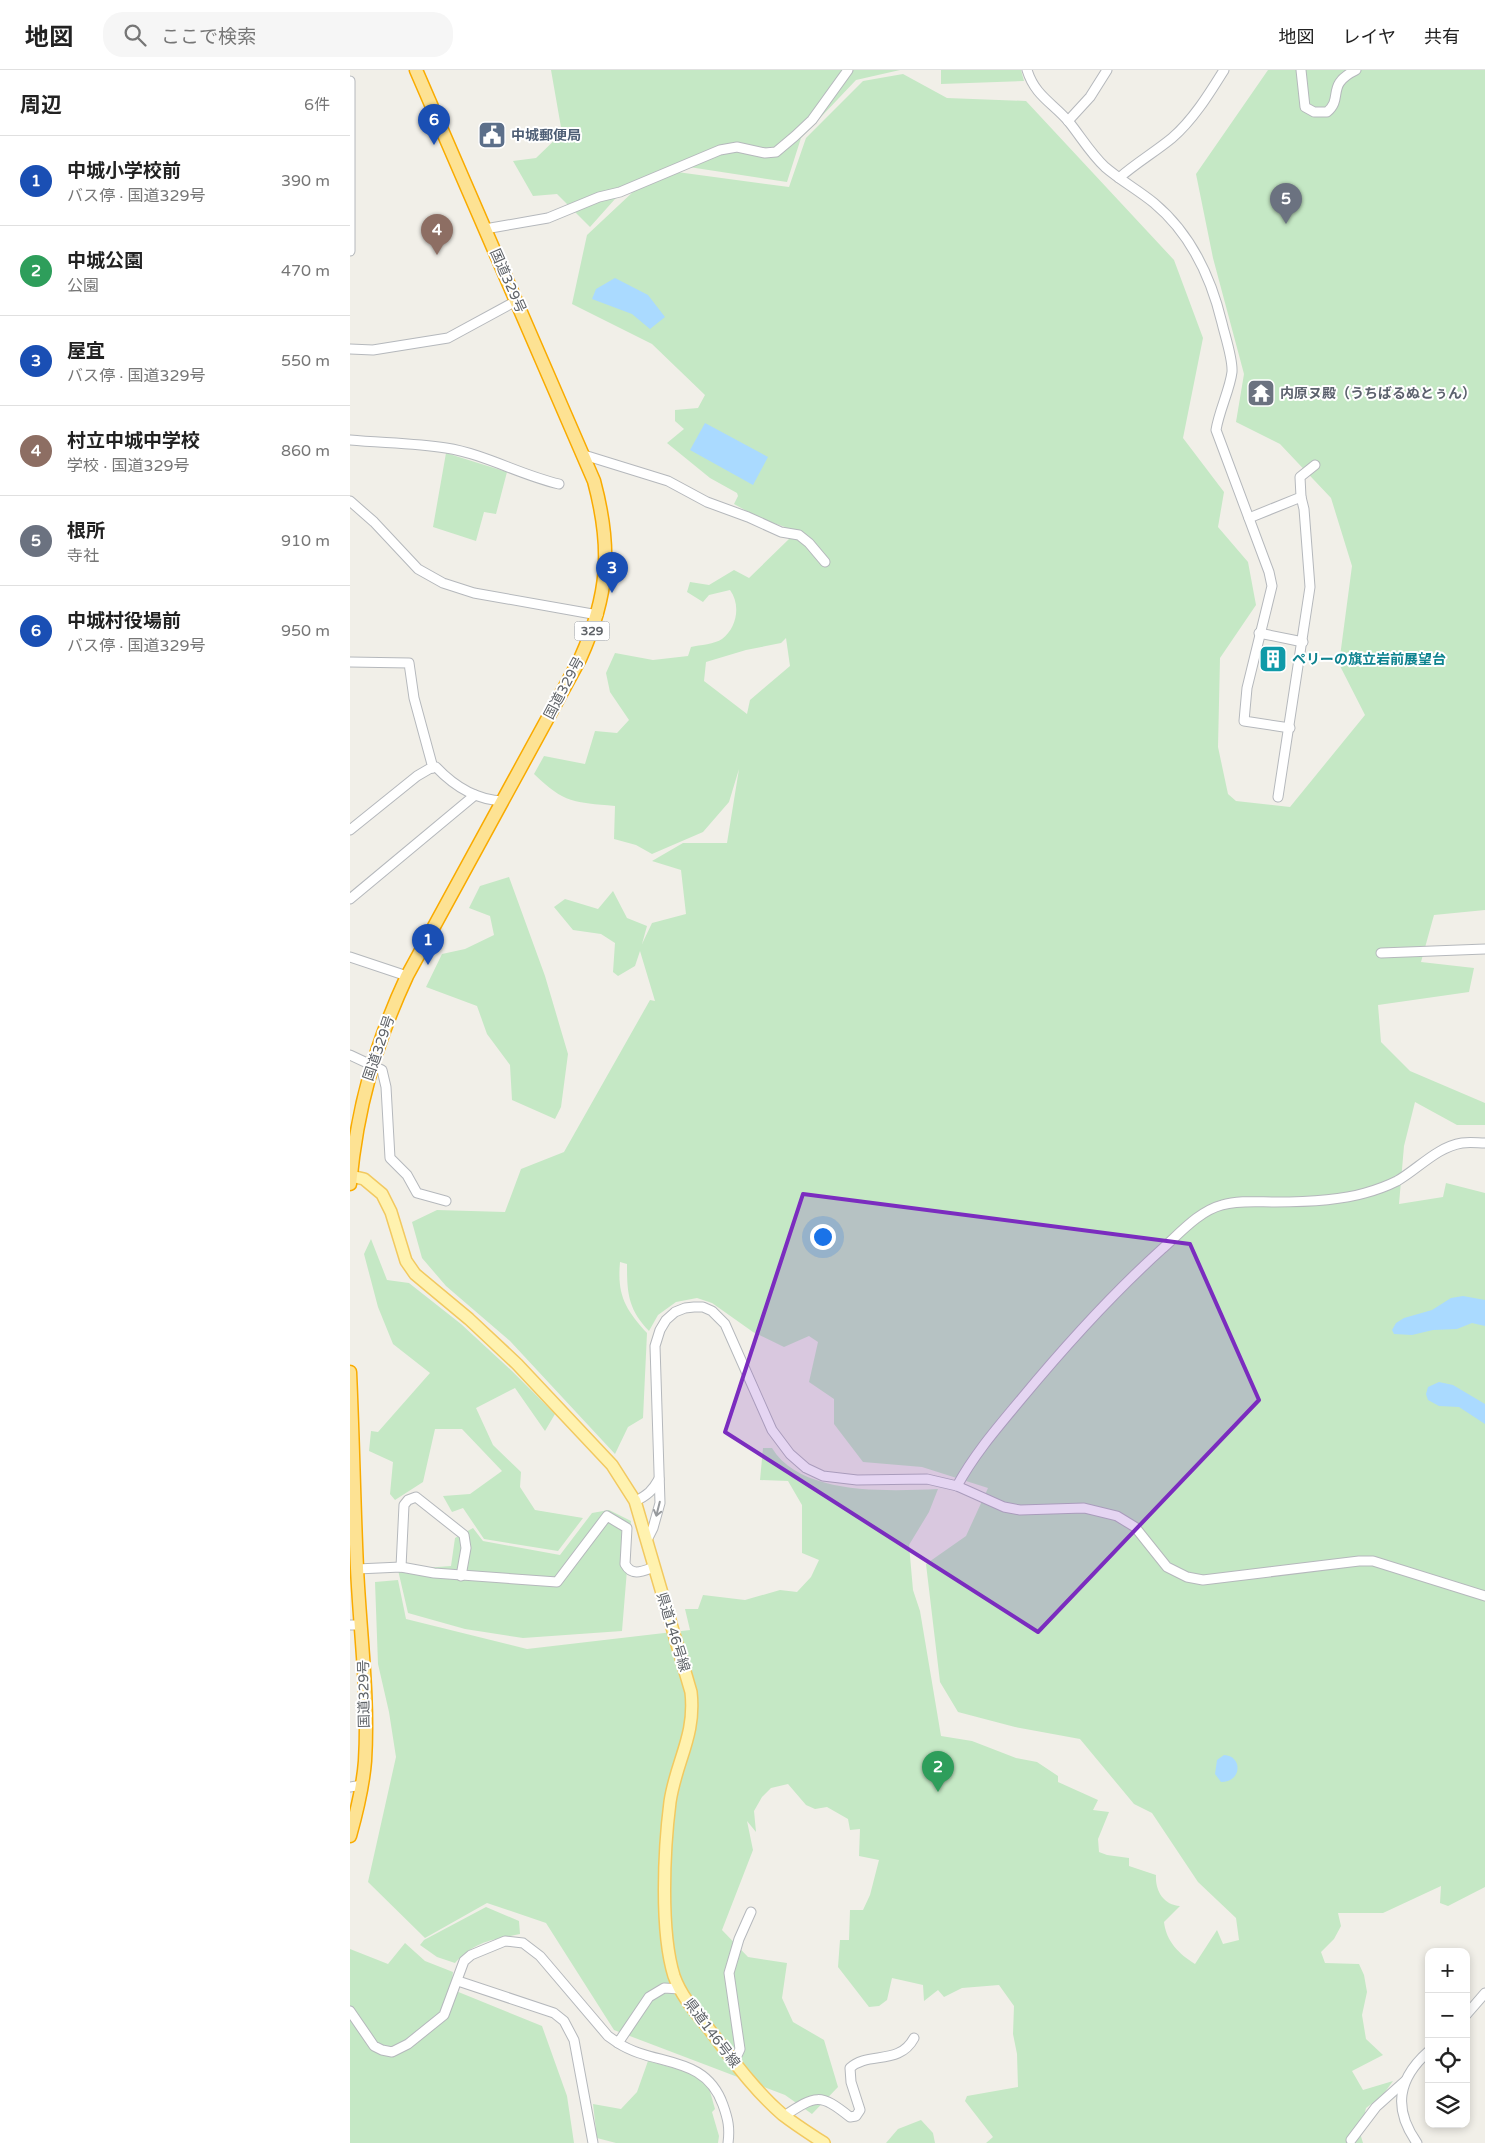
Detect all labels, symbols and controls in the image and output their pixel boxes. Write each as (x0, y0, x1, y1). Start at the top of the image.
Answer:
search box (103, 12, 453, 57)
icon: search (121, 21, 149, 49)
text: 地図 (25, 23, 73, 52)
text: ここで検索 (161, 26, 256, 48)
text: 地図 (1279, 26, 1315, 48)
text: レイヤ (1343, 26, 1396, 48)
text: 共有 (1424, 26, 1460, 48)
text: 周辺 (20, 93, 62, 118)
text: 6件 (304, 95, 330, 115)
pin: 6 (418, 104, 450, 145)
public building icon: 中城郵便局 (477, 120, 507, 150)
place label: 中城郵便局 (511, 127, 581, 144)
text: 中城小学校前 (67, 160, 181, 182)
text: 1 (31, 171, 41, 191)
text: 390 m (281, 171, 330, 191)
pin: 5 (1270, 183, 1302, 224)
text: バス停 · 国道329号 (67, 186, 206, 206)
pin: 4 (421, 214, 453, 255)
street label: 国道329号 (486, 246, 530, 316)
text: 中城公園 (67, 250, 143, 272)
text: 2 (31, 261, 41, 281)
text: 470 m (281, 261, 330, 281)
text: 公園 (67, 276, 99, 296)
text: 屋宜 (67, 340, 105, 362)
text: 3 (31, 351, 41, 371)
text: 550 m (281, 351, 330, 371)
text: バス停 · 国道329号 (67, 366, 206, 386)
temple icon: 内原ヌ殿（うちばるぬとぅん） (1246, 378, 1276, 408)
place label: 内原ヌ殿（うちばるぬとぅん） (1280, 385, 1476, 402)
text: 村立中城中学校 (67, 430, 200, 452)
text: 4 (31, 441, 41, 461)
text: 860 m (281, 441, 330, 461)
text: 学校 · 国道329号 (67, 456, 190, 476)
text: 根所 (67, 520, 105, 542)
text: 5 (31, 531, 41, 551)
text: 910 m (281, 531, 330, 551)
text: 寺社 (67, 546, 99, 566)
pin: 3 (596, 552, 628, 593)
text: 中城村役場前 (67, 610, 181, 632)
text: 6 (31, 621, 41, 641)
text: 950 m (281, 621, 330, 641)
road number: 329 (574, 622, 610, 640)
text: バス停 · 国道329号 (67, 636, 206, 656)
building icon: ペリーの旗立岩前展望台 (1258, 644, 1288, 674)
place label: ペリーの旗立岩前展望台 (1292, 651, 1446, 668)
street label: 国道329号 (540, 654, 588, 722)
pin: 1 (412, 924, 444, 965)
street label: 国道329号 (360, 1013, 398, 1083)
your location (810, 1224, 836, 1250)
one-way arrow (653, 1501, 662, 1517)
street label: 県道146号線 (653, 1590, 693, 1674)
street label: 国道329号 (355, 1660, 373, 1728)
pin: 2 (922, 1751, 954, 1792)
map controls (1425, 1948, 1470, 2128)
button: + (1425, 1948, 1470, 1993)
button: − (1425, 1993, 1470, 2038)
street label: 県道146号線 (680, 1995, 744, 2071)
button: locate (1425, 2038, 1470, 2083)
button: layers (1425, 2083, 1470, 2128)

